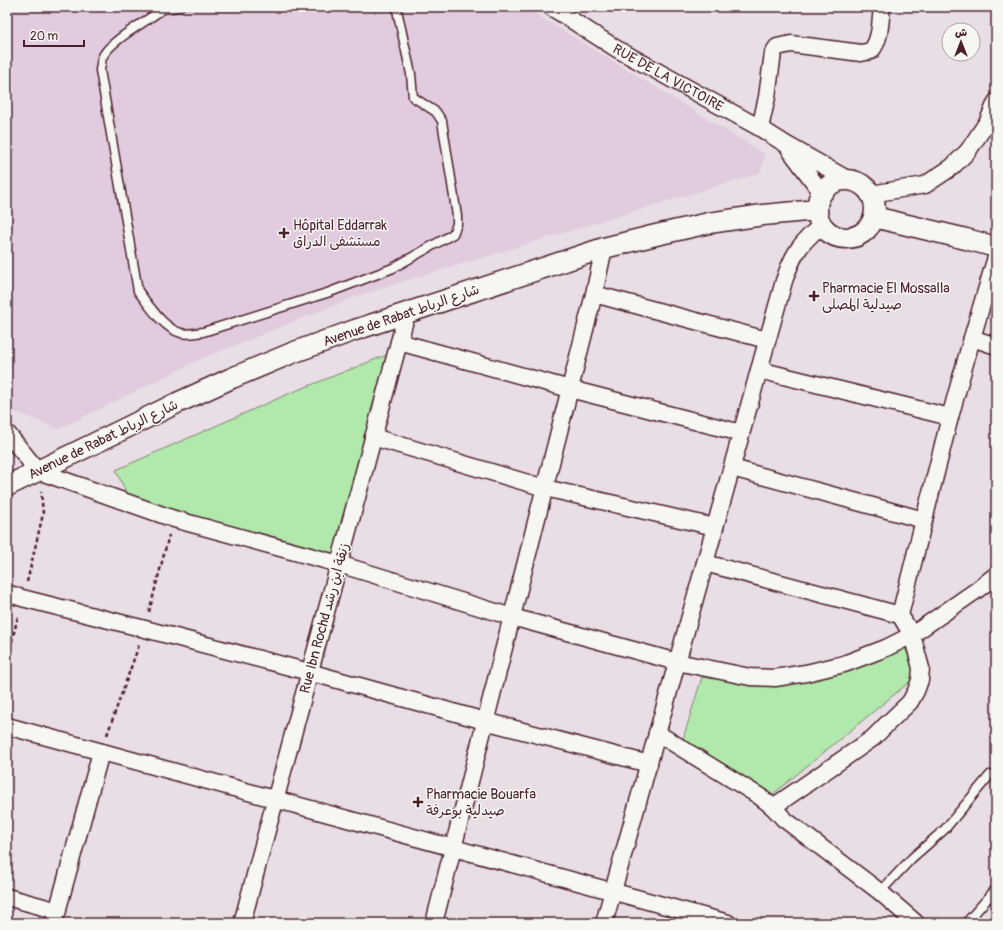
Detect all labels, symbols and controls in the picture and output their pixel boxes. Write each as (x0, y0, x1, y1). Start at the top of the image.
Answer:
scale bar (24, 22, 84, 48)
north arrow (941, 22, 981, 62)
text: ش (955, 26, 967, 39)
text: 20 m (30, 29, 59, 44)
street label: RUE DE LA VICTOIRE (610, 40, 727, 115)
place label: Hôpital Eddarrak مستشفى الدراق (293, 217, 387, 250)
marker: Hôpital Eddarrak مستشفى الدراق (278, 227, 290, 239)
place label: Pharmacie El Mossalla صيدلية المصلى (822, 280, 950, 313)
street label: Avenue de Rabat شارع الرباط (321, 281, 482, 351)
marker: Pharmacie El Mossalla صيدلية المصلى (809, 291, 819, 301)
street label: Avenue de Rabat شارع الرباط (26, 396, 181, 484)
street label: Rue Ibn Rochd زنقة ابن رشد (296, 541, 353, 695)
place label: Pharmacie Bouarfa صيدلية بوعرفة (426, 786, 536, 819)
marker: Pharmacie Bouarfa صيدلية بوعرفة (413, 797, 423, 807)

